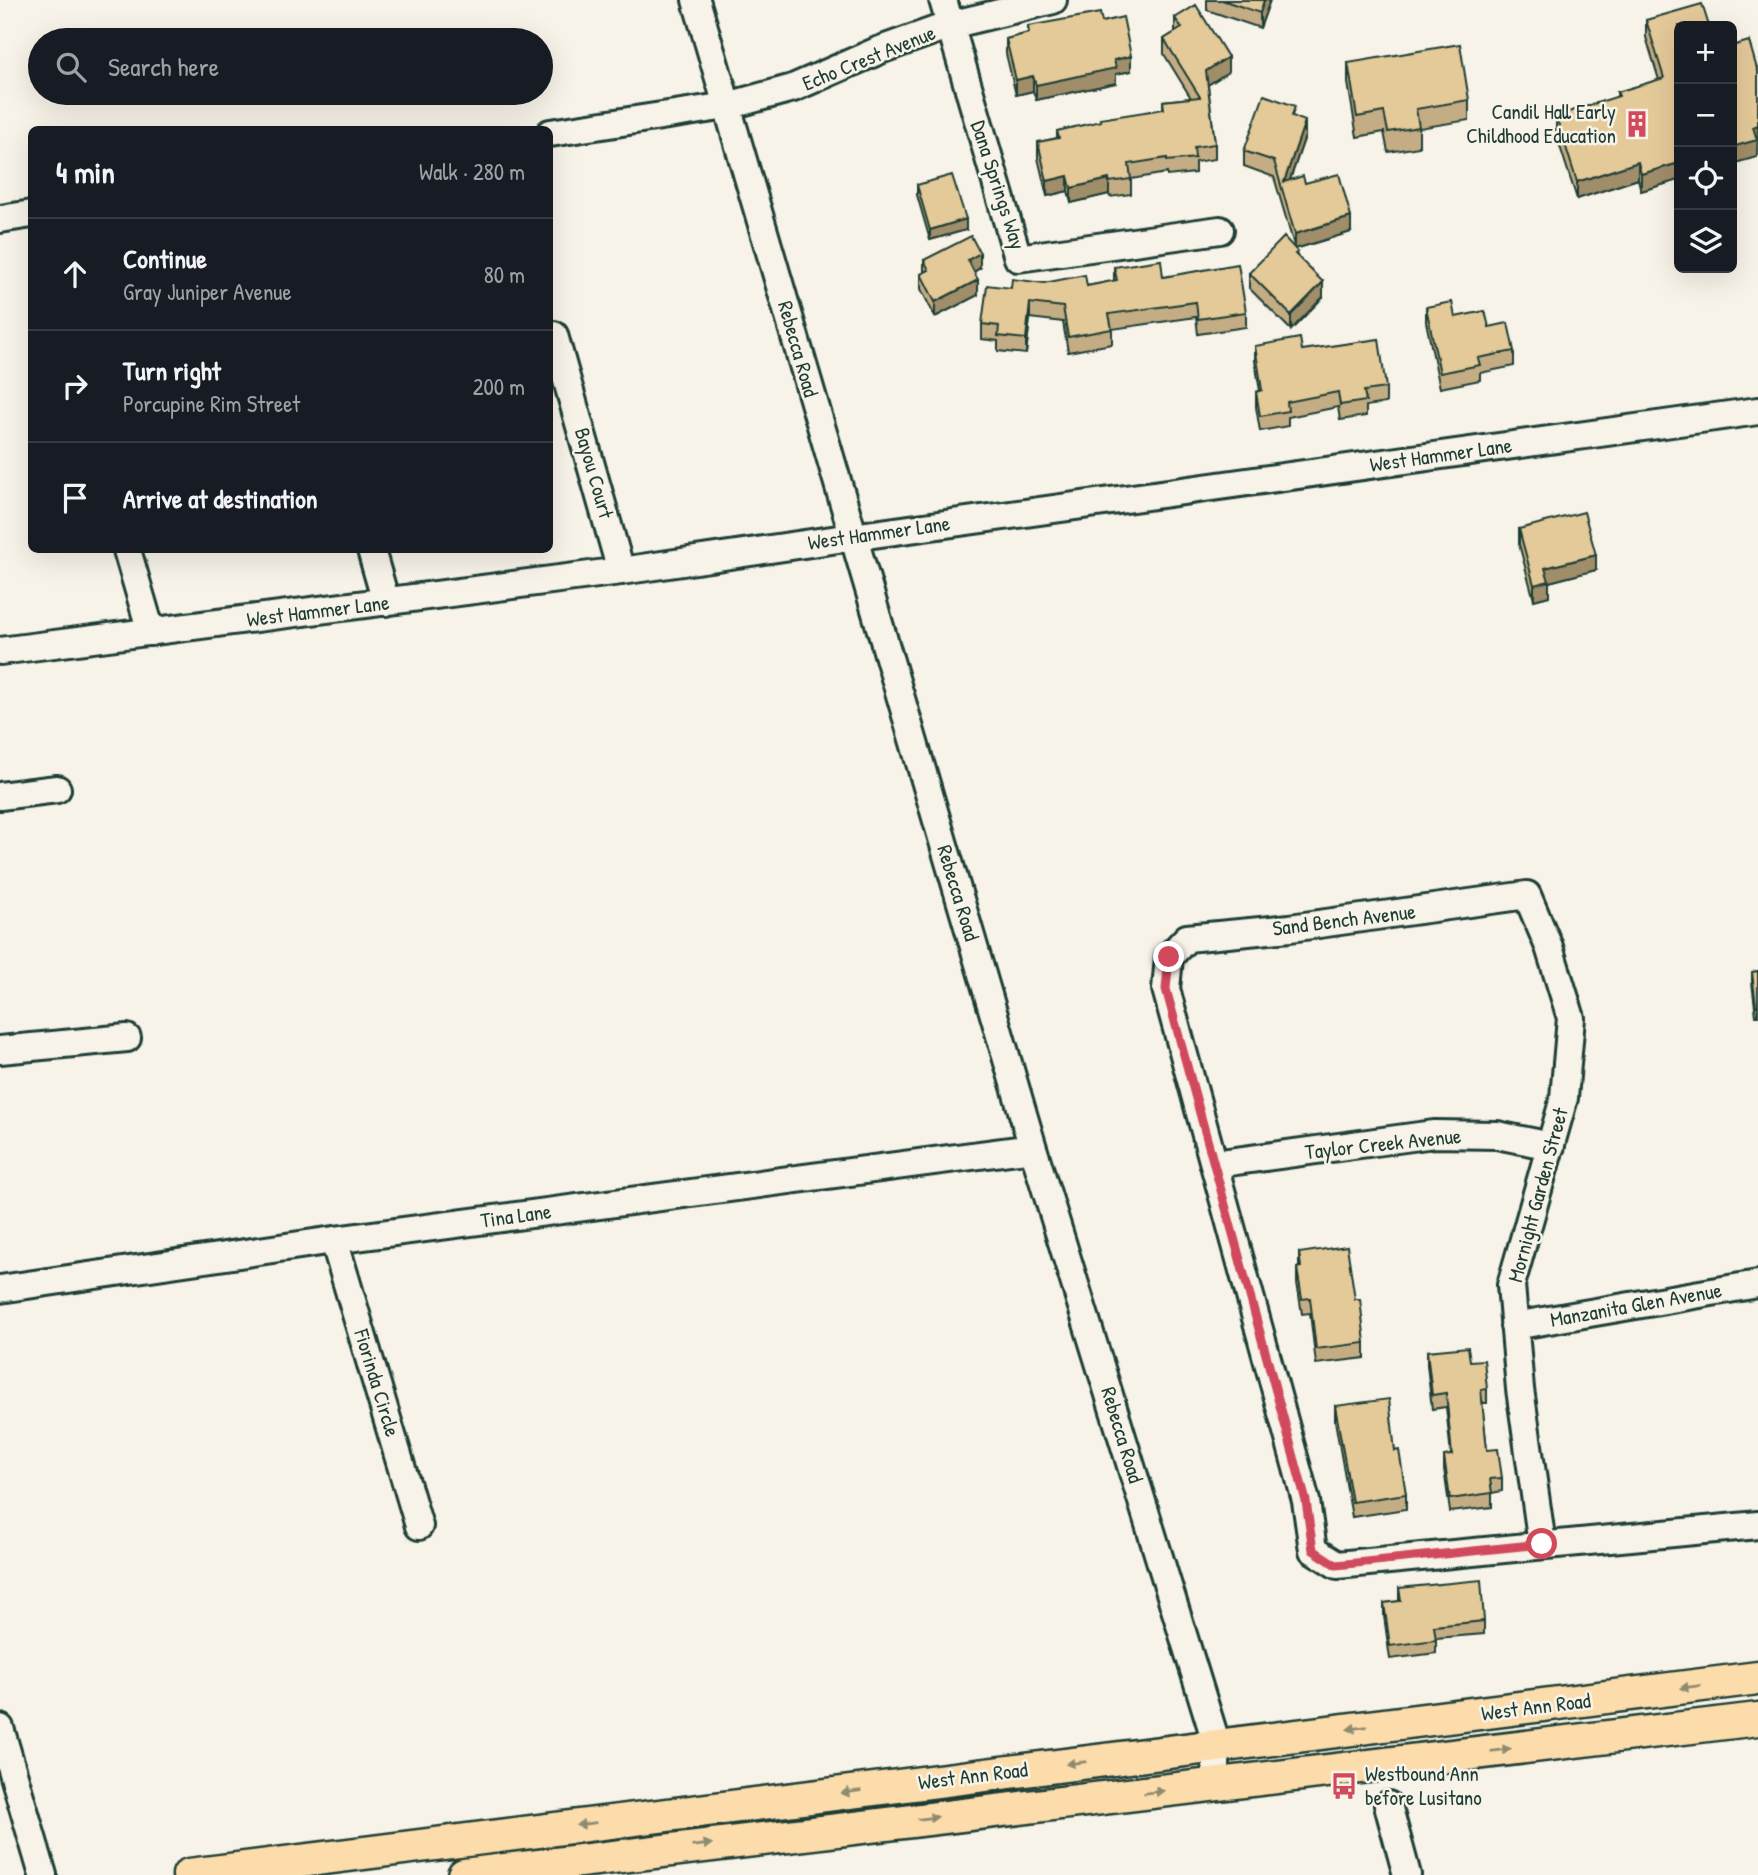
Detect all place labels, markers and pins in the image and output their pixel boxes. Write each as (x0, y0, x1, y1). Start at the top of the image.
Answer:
place label: Candil Hall Early Childhood Education (1466, 97, 1616, 150)
building icon: Candil Hall Early Childhood Education (1622, 109, 1652, 139)
place label: Westbound Ann before Lusitano (1365, 1759, 1482, 1812)
bus stop icon: Westbound Ann before Lusitano (1329, 1771, 1359, 1801)

